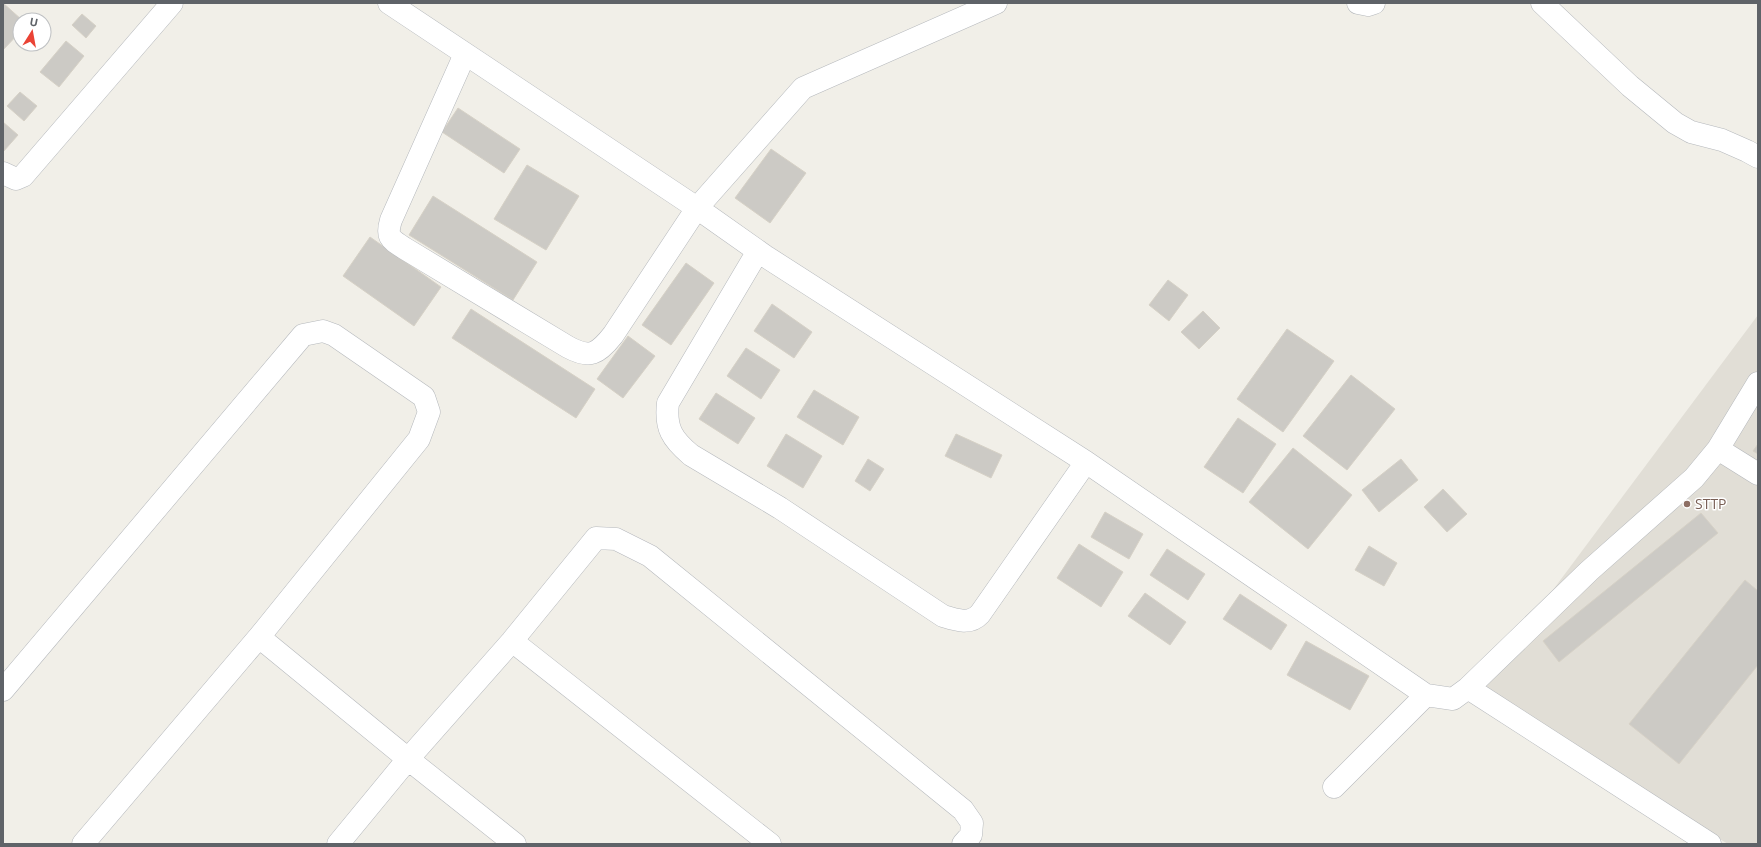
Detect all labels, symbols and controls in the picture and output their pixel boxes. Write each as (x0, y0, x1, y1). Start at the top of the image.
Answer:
north arrow (12, 12, 52, 52)
text: U (28, 14, 40, 30)
place label: STTP (1695, 494, 1727, 513)
marker: STTP (1682, 499, 1692, 509)

